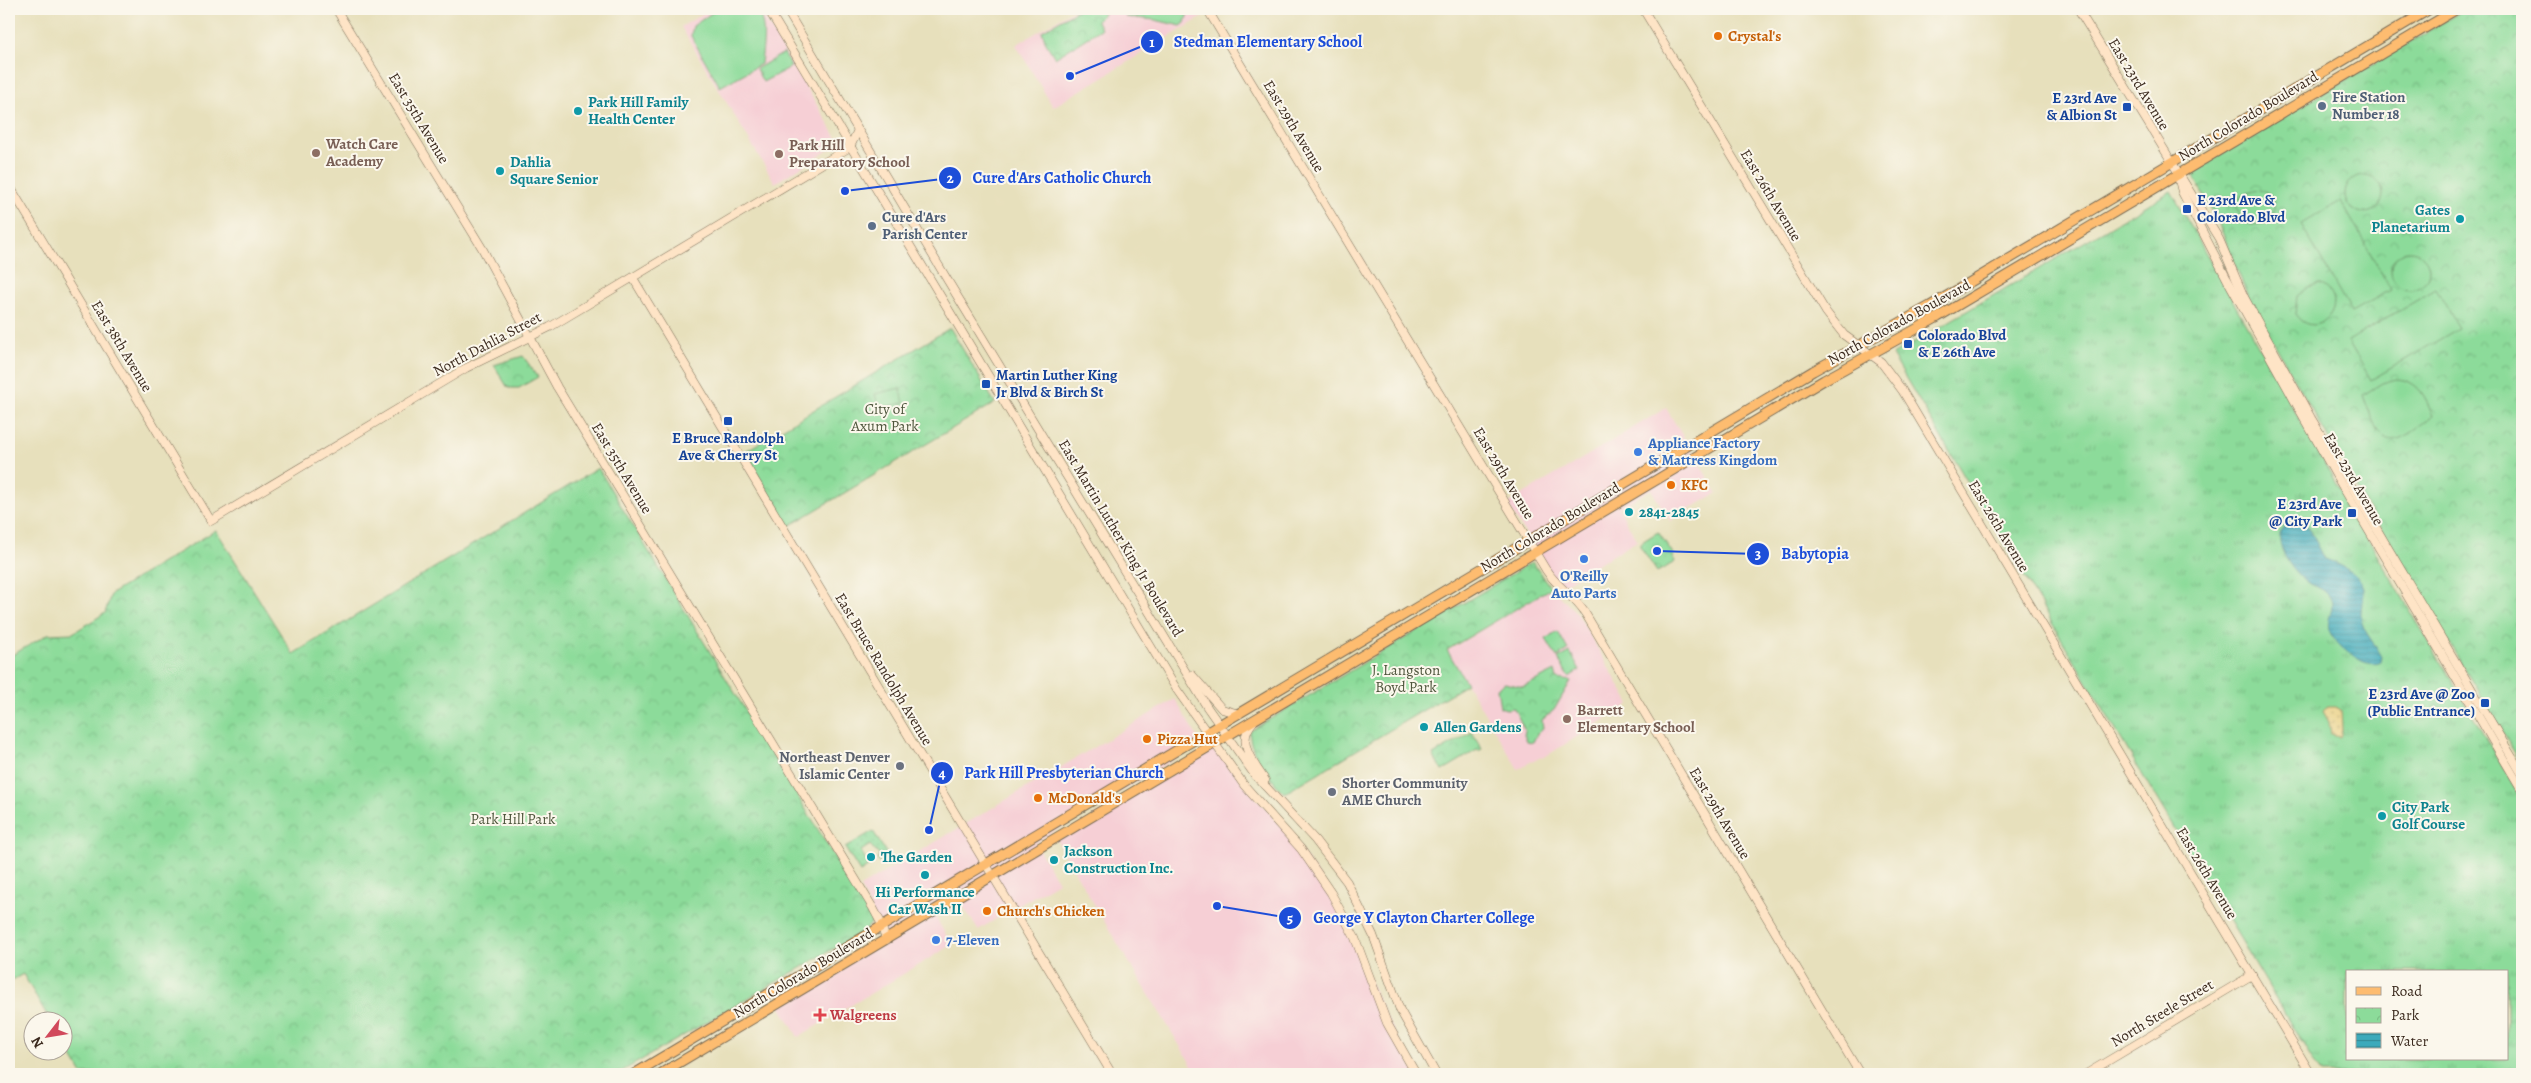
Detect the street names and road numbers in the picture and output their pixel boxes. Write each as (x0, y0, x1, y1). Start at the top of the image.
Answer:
street label: East 23rd Avenue (2104, 34, 2175, 134)
street label: North Colorado Boulevard (2174, 66, 2323, 166)
street label: East 35th Avenue (384, 69, 454, 167)
street label: East 29th Avenue (1259, 76, 1330, 176)
street label: East 26th Avenue (1736, 145, 1807, 245)
street label: North Colorado Boulevard (1824, 274, 1975, 370)
street label: East 38th Avenue (87, 296, 157, 396)
street label: North Dahlia Street (429, 307, 545, 381)
street label: East 35th Avenue (587, 419, 657, 517)
street label: East 29th Avenue (1469, 423, 1540, 523)
street label: East 23rd Avenue (2319, 429, 2389, 529)
street label: East Martin Luther King Jr Boulevard (1054, 436, 1188, 641)
street label: East 26th Avenue (1964, 476, 2035, 576)
street label: North Colorado Boulevard (1476, 477, 1625, 577)
street label: East Bruce Randolph Avenue (830, 589, 938, 749)
street label: East 29th Avenue (1685, 763, 1756, 863)
street label: East 26th Avenue (2172, 823, 2243, 923)
street label: North Colorado Boulevard (729, 923, 878, 1023)
street label: North Steele Street (2107, 974, 2217, 1052)

